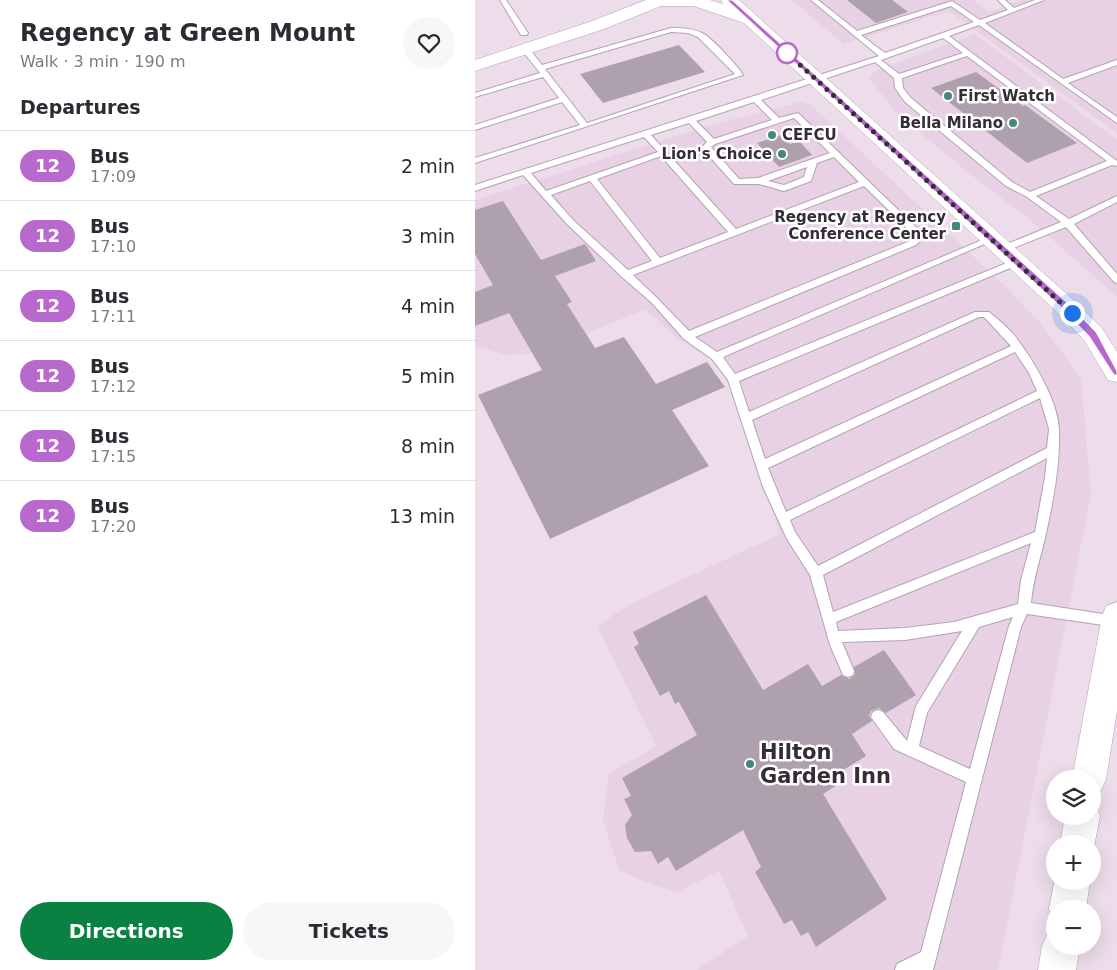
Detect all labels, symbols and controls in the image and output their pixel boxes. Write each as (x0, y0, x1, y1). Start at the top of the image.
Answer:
button: heart (403, 17, 455, 69)
text: Regency at Green Mount (20, 19, 355, 47)
unlabelled marker (776, 42, 798, 64)
text: Walk · 3 min · 190 m (20, 52, 185, 71)
place label: First Watch (958, 87, 1055, 105)
marker: First Watch (942, 90, 954, 102)
text: Departures (20, 96, 141, 118)
place label: Bella Milano (899, 114, 1003, 132)
marker: Bella Milano (1007, 117, 1019, 129)
place label: CEFCU (782, 126, 837, 144)
marker: CEFCU (766, 129, 778, 141)
text: Bus (90, 145, 129, 167)
place label: Lion's Choice (661, 145, 772, 163)
marker: Lion's Choice (776, 148, 788, 160)
text: 12 (35, 155, 60, 176)
text: 2 min (401, 155, 455, 177)
text: 17:09 (90, 167, 136, 186)
place label: Regency at Regency Conference Center (774, 208, 947, 243)
text: Bus (90, 215, 129, 237)
marker: Regency at Regency Conference Center (950, 220, 962, 232)
text: 12 (35, 225, 60, 246)
text: 3 min (401, 225, 455, 247)
text: 17:10 (90, 237, 136, 256)
text: Bus (90, 285, 129, 307)
text: 12 (35, 295, 60, 316)
text: 4 min (401, 295, 455, 317)
your location (1060, 301, 1085, 326)
text: 17:11 (90, 307, 136, 326)
text: Bus (90, 355, 129, 377)
text: 12 (35, 365, 60, 386)
text: 5 min (401, 365, 455, 387)
text: 17:12 (90, 377, 136, 396)
text: Bus (90, 425, 129, 447)
text: 12 (35, 435, 60, 456)
text: 8 min (401, 435, 455, 457)
text: 17:15 (90, 447, 136, 466)
text: Bus (90, 495, 129, 517)
text: 12 (35, 505, 60, 526)
text: 13 min (389, 505, 455, 527)
text: 17:20 (90, 517, 136, 536)
place label: Hilton Garden Inn (760, 740, 891, 788)
marker: Hilton Garden Inn (744, 758, 756, 770)
map controls (1046, 770, 1101, 955)
button: layers (1046, 770, 1101, 825)
button: + (1046, 835, 1101, 890)
button: − (1046, 900, 1101, 955)
button: Directions (20, 902, 233, 960)
button: Tickets (243, 902, 455, 960)

